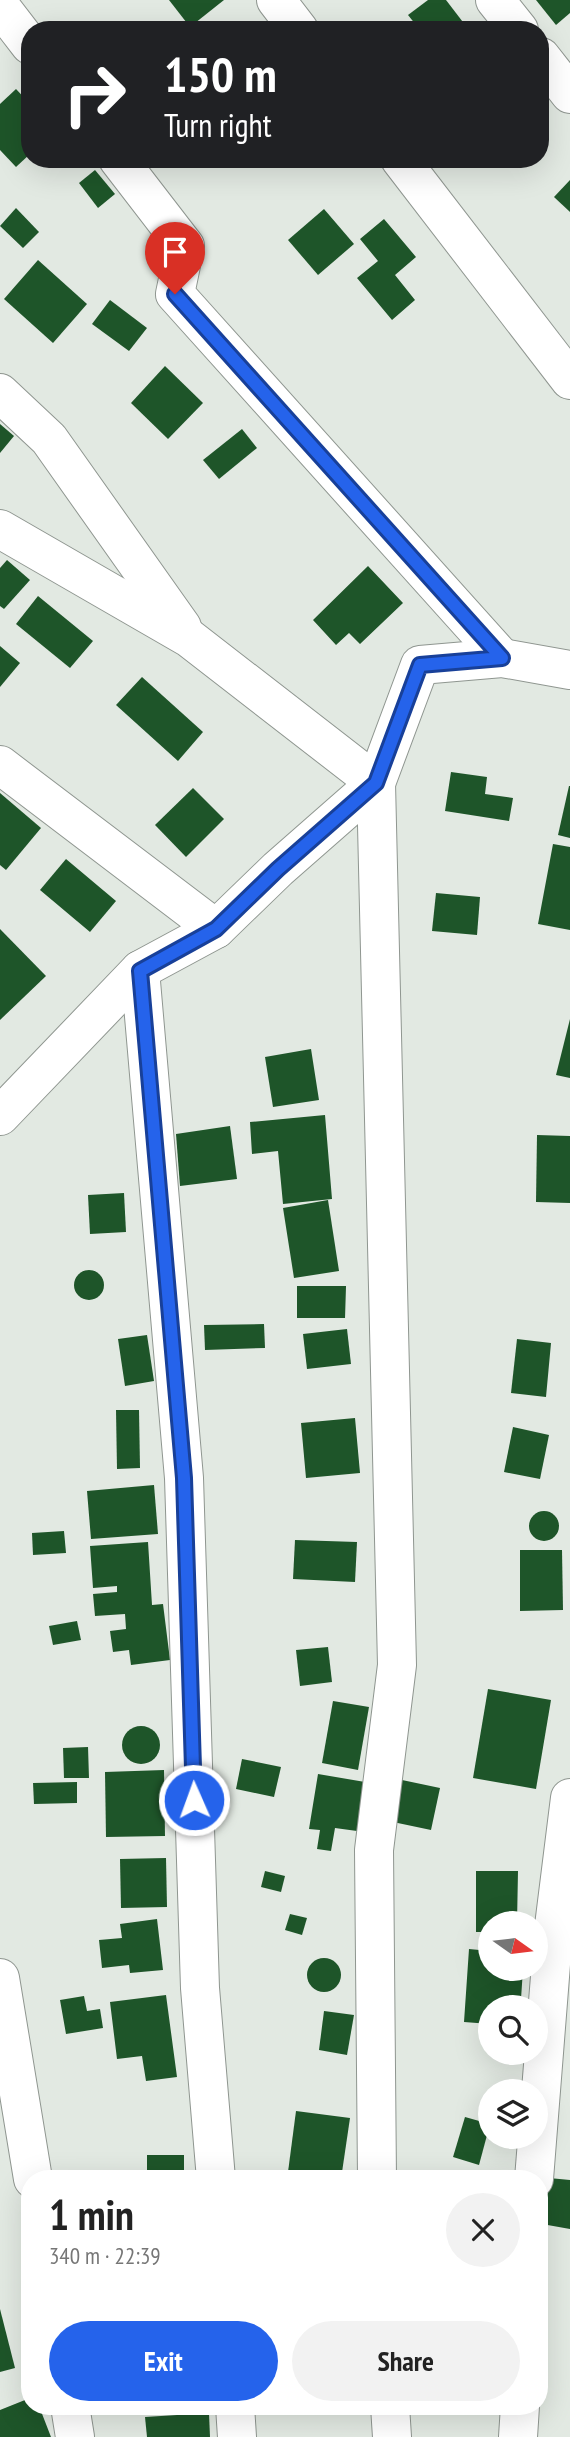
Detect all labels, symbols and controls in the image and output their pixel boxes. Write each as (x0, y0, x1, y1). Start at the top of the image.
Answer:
text: 150 m (164, 42, 277, 106)
icon: right (49, 49, 140, 140)
text: Turn right (164, 104, 272, 146)
pin (145, 222, 205, 294)
icon: arrive (156, 233, 194, 271)
position arrow (157, 1763, 231, 1837)
north arrow (478, 1911, 548, 1981)
map controls (478, 1911, 548, 2149)
button: search (478, 1995, 548, 2065)
button: layers (478, 2079, 548, 2149)
text: 1 min (49, 2187, 134, 2242)
button: close (446, 2193, 520, 2267)
text: 340 m · 22:39 (49, 2241, 161, 2270)
button: Exit (49, 2321, 278, 2401)
button: Share (292, 2321, 520, 2401)

